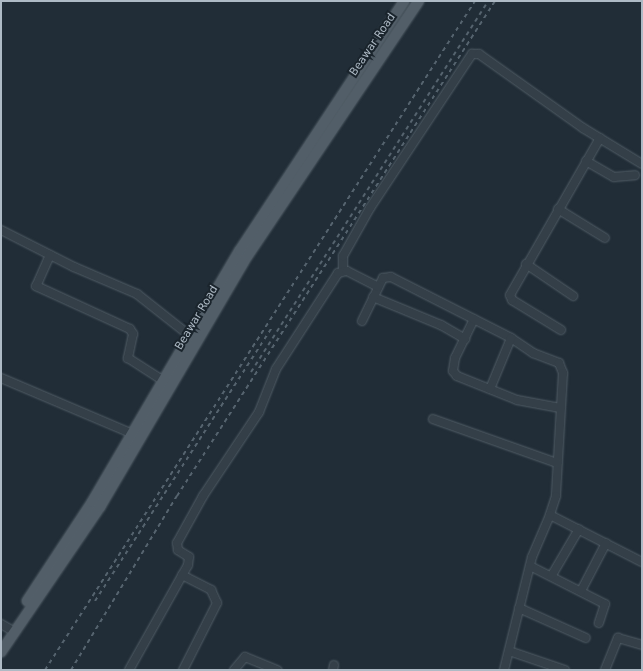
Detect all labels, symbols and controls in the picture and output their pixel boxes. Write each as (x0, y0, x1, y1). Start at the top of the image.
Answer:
street label: Beawar Road (347, 11, 399, 79)
street label: Beawar Road (173, 284, 221, 352)

